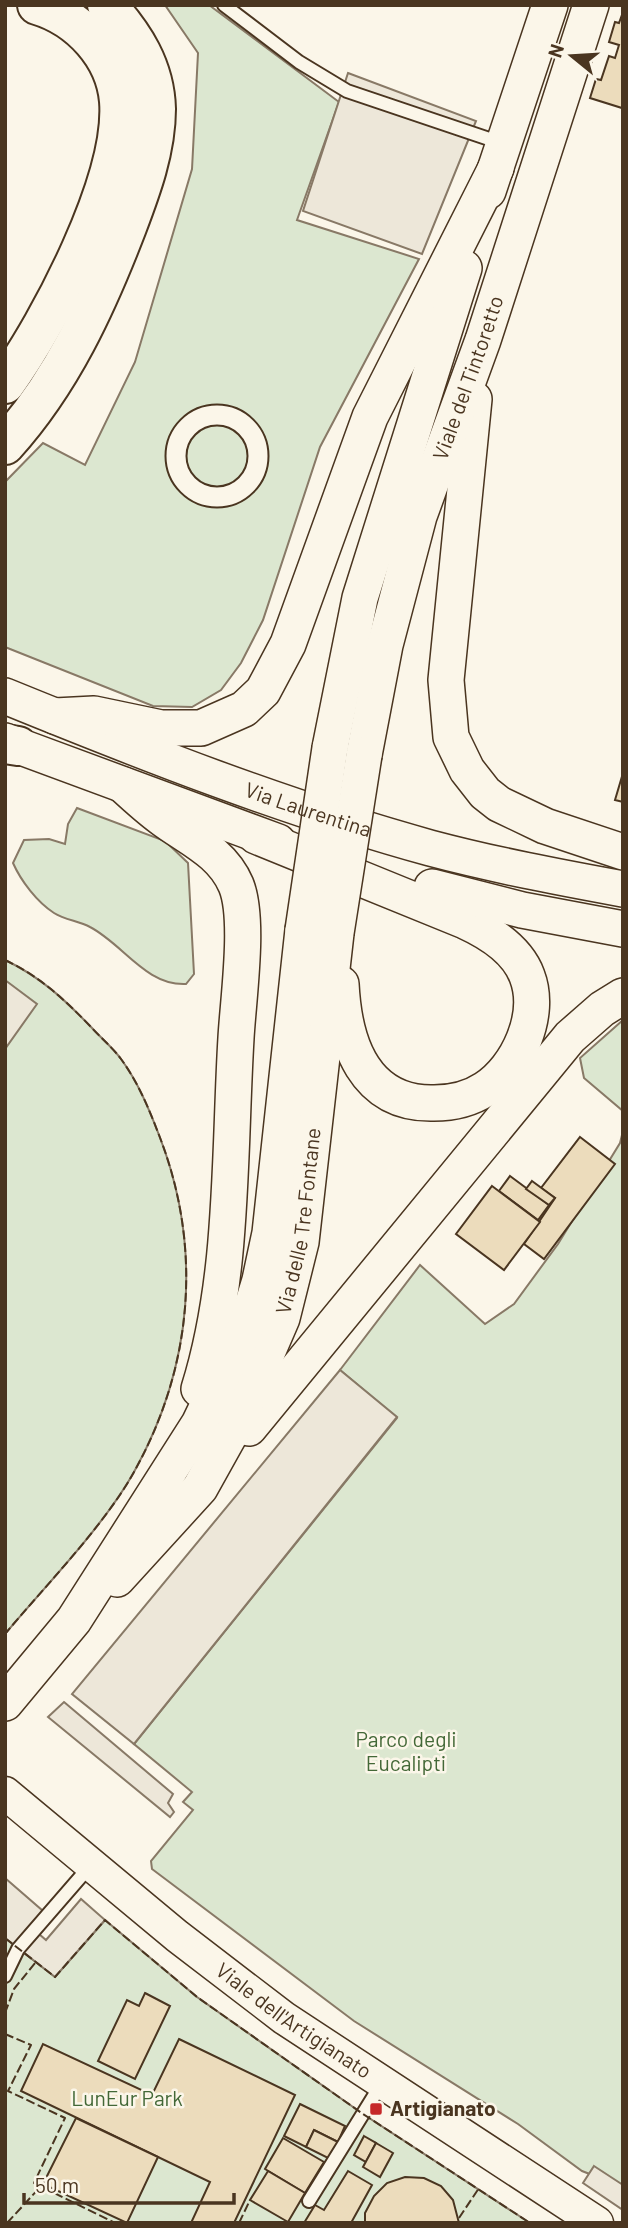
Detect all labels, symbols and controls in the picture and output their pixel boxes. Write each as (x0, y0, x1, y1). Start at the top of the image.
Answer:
north arrow (537, 21, 607, 91)
text: N (542, 41, 568, 60)
street label: Viale del Tintoretto (426, 292, 507, 463)
street label: Via Laurentina (242, 776, 375, 841)
street label: Via delle Tre Fontane (269, 1126, 325, 1316)
park label: Parco degli Eucalipti (355, 1726, 457, 1775)
street label: Viale dell'Artigianato (212, 1957, 377, 2083)
park label: LunEur Park (71, 2085, 183, 2110)
place label: Artigianato (390, 2095, 496, 2120)
marker: Artigianato (368, 2101, 384, 2117)
scale bar (24, 2162, 234, 2206)
text: 50 m (35, 2172, 79, 2197)

